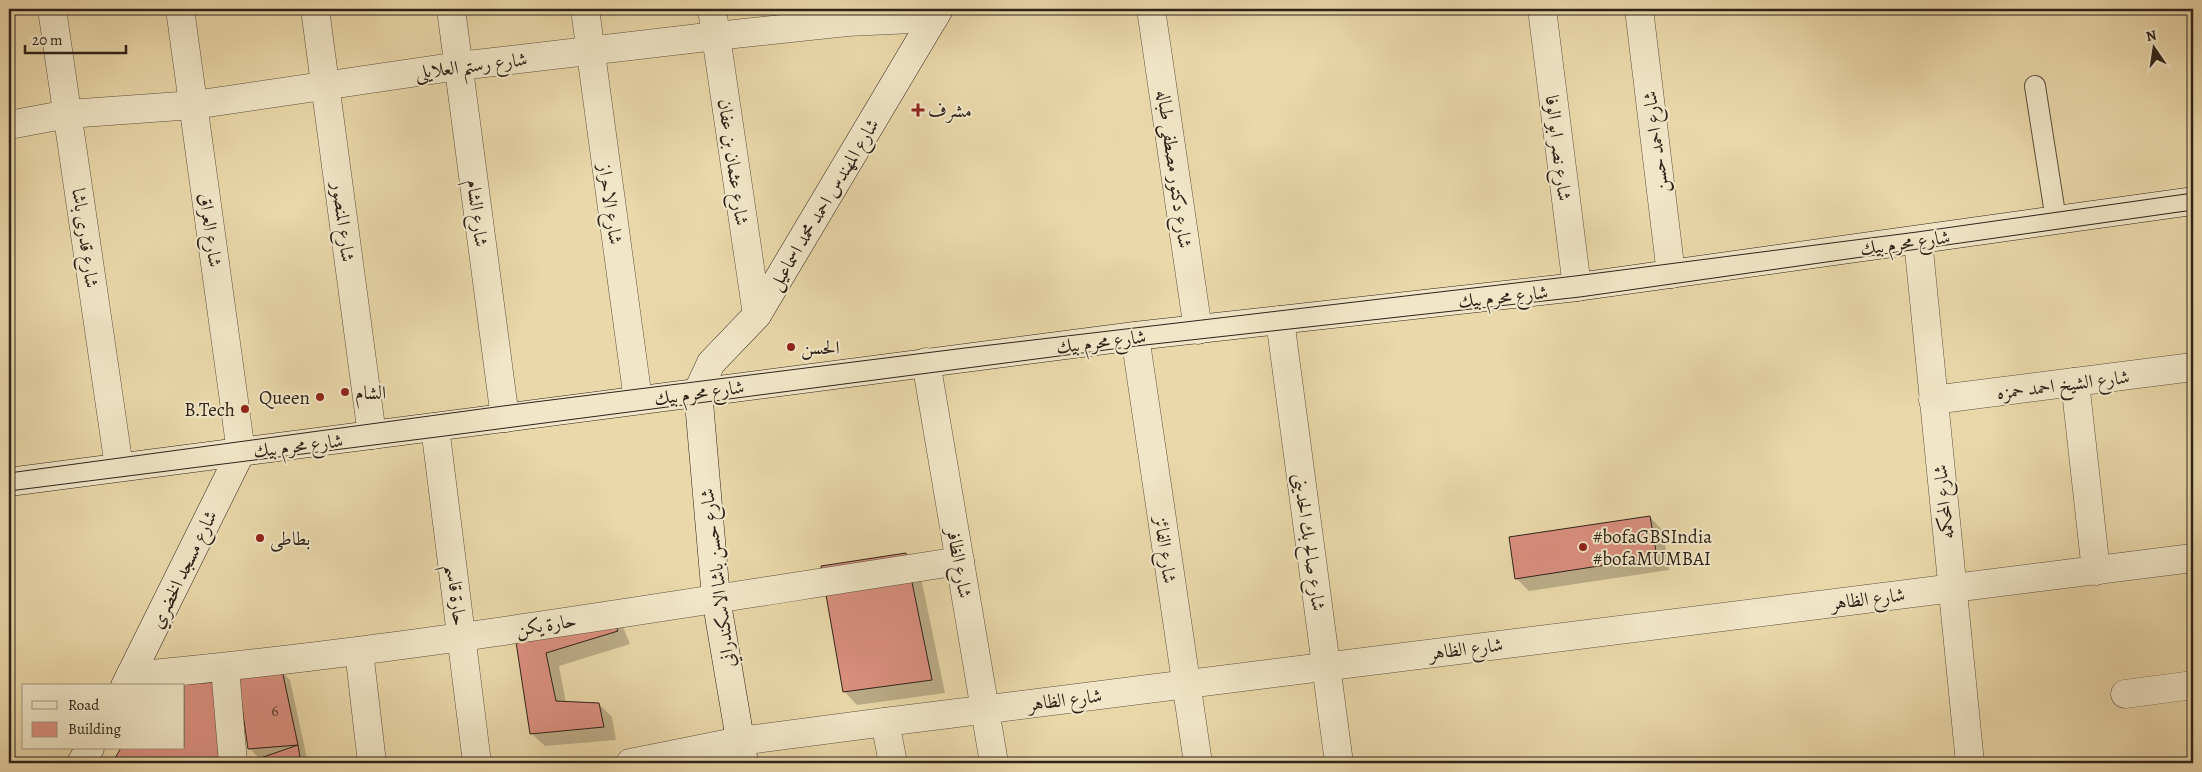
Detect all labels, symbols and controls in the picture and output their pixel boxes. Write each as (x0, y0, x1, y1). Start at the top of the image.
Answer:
scale bar (25, 22, 126, 54)
north arrow (2130, 22, 2180, 72)
text: N (2144, 25, 2158, 46)
text: 20 m (32, 30, 63, 50)
street label: شارع رستم العلايلى (413, 46, 530, 92)
street label: شارع دكتور مصطفى طباله (1148, 88, 1198, 250)
street label: شارع احمد حسن (1637, 89, 1677, 194)
street label: شارع نصر ابو الوفا (1537, 94, 1577, 203)
street label: شارع عثمان بن عفان (709, 97, 755, 227)
place label: مشرف (928, 98, 972, 124)
marker: مشرف (912, 104, 924, 116)
street label: شارع المهندس احمد محمد اسماعيل (762, 114, 887, 296)
street label: شارع الاحراز (589, 160, 629, 247)
street label: شارع الشام (457, 178, 494, 249)
street label: شارع المنصور (323, 179, 361, 264)
street label: شارع قدرى باشا (63, 187, 105, 290)
street label: شارع العراق (190, 191, 228, 269)
street label: شارع محرم بيك (1858, 224, 1952, 265)
street label: شارع محرم بيك (1457, 279, 1550, 318)
street label: شارع محرم بيك (1055, 324, 1148, 363)
place label: الحسن (801, 335, 840, 361)
marker: الحسن (785, 341, 797, 353)
street label: شارع الشيخ احمد حمزه (1995, 364, 2132, 410)
street label: شارع محرم بيك (652, 374, 746, 415)
place label: الشام (355, 380, 386, 409)
place label: Queen (259, 385, 310, 411)
marker: الشام (339, 386, 351, 398)
marker: Queen (314, 391, 326, 403)
place label: B.Tech (184, 397, 235, 423)
marker: B.Tech (239, 403, 251, 415)
street label: شارع محرم بيك (252, 428, 345, 467)
street label: شارع المحكمه (1927, 463, 1963, 541)
street label: شارع صالح بك الحدينى (1284, 472, 1332, 613)
street label: شارع حسن باشا الاسكندراني (694, 487, 744, 669)
street label: شارع مسجد الخضري (144, 506, 226, 634)
street label: شارع الفائز (1145, 513, 1183, 585)
street label: شارع الظافر (938, 524, 978, 601)
place label: #bofaGBSIndia #bofaMUMBAI (1593, 524, 1712, 572)
place label: بطاطى (270, 526, 310, 552)
marker: بطاطى (254, 532, 266, 544)
marker: #bofaGBSIndia #bofaMUMBAI (1577, 541, 1589, 553)
street label: حارة قاسم (433, 563, 473, 628)
street label: شارع الظاهر (1828, 582, 1907, 619)
street label: حارة يكن (514, 607, 578, 643)
street label: شارع الظاهر (1426, 632, 1505, 669)
street label: شارع الظاهر (1025, 683, 1104, 720)
legend (22, 684, 185, 750)
text: Road (68, 695, 100, 715)
house number: 6 (271, 700, 279, 722)
text: Building (68, 719, 121, 739)

